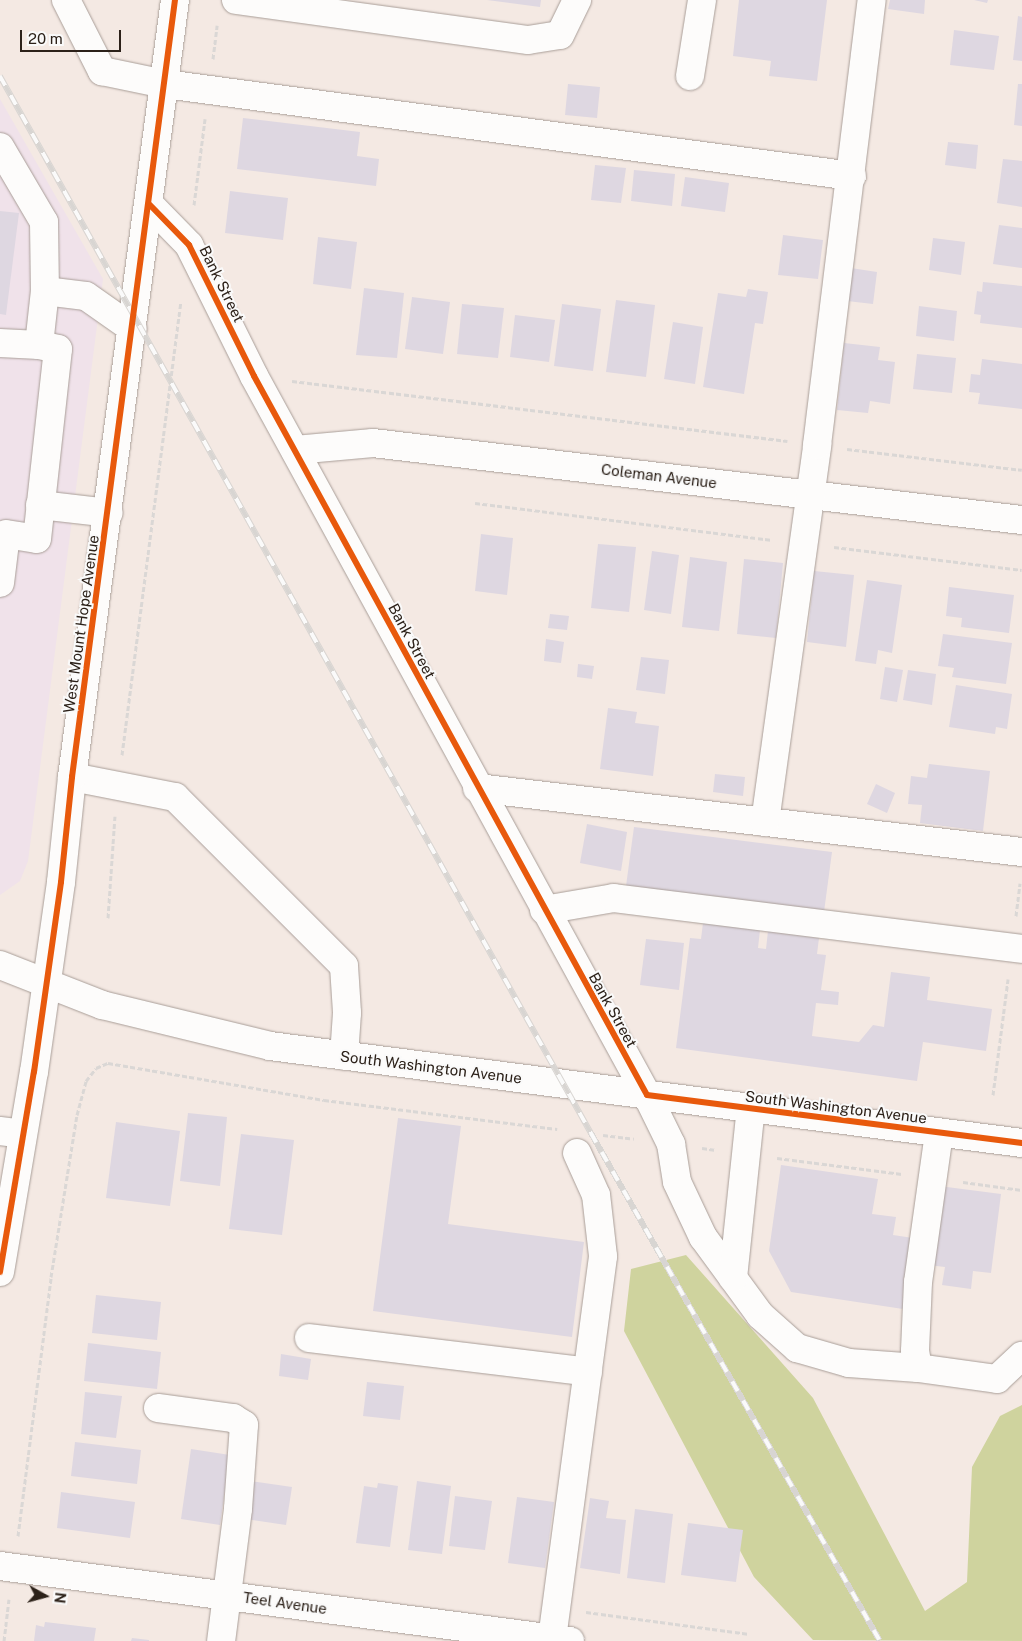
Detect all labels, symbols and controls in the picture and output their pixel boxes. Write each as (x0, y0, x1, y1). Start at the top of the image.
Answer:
scale bar (22, 20, 124, 52)
text: 20 m (28, 30, 63, 47)
street label: Bank Street (196, 243, 248, 325)
street label: Coleman Avenue (600, 460, 718, 492)
street label: West Mount Hope Avenue (60, 534, 102, 714)
street label: Bank Street (385, 600, 439, 682)
street label: Bank Street (585, 969, 641, 1051)
street label: South Washington Avenue (339, 1047, 523, 1087)
street label: South Washington Avenue (744, 1087, 928, 1127)
north arrow (20, 1571, 70, 1621)
street label: Teel Avenue (242, 1588, 328, 1618)
text: N (51, 1591, 68, 1604)

